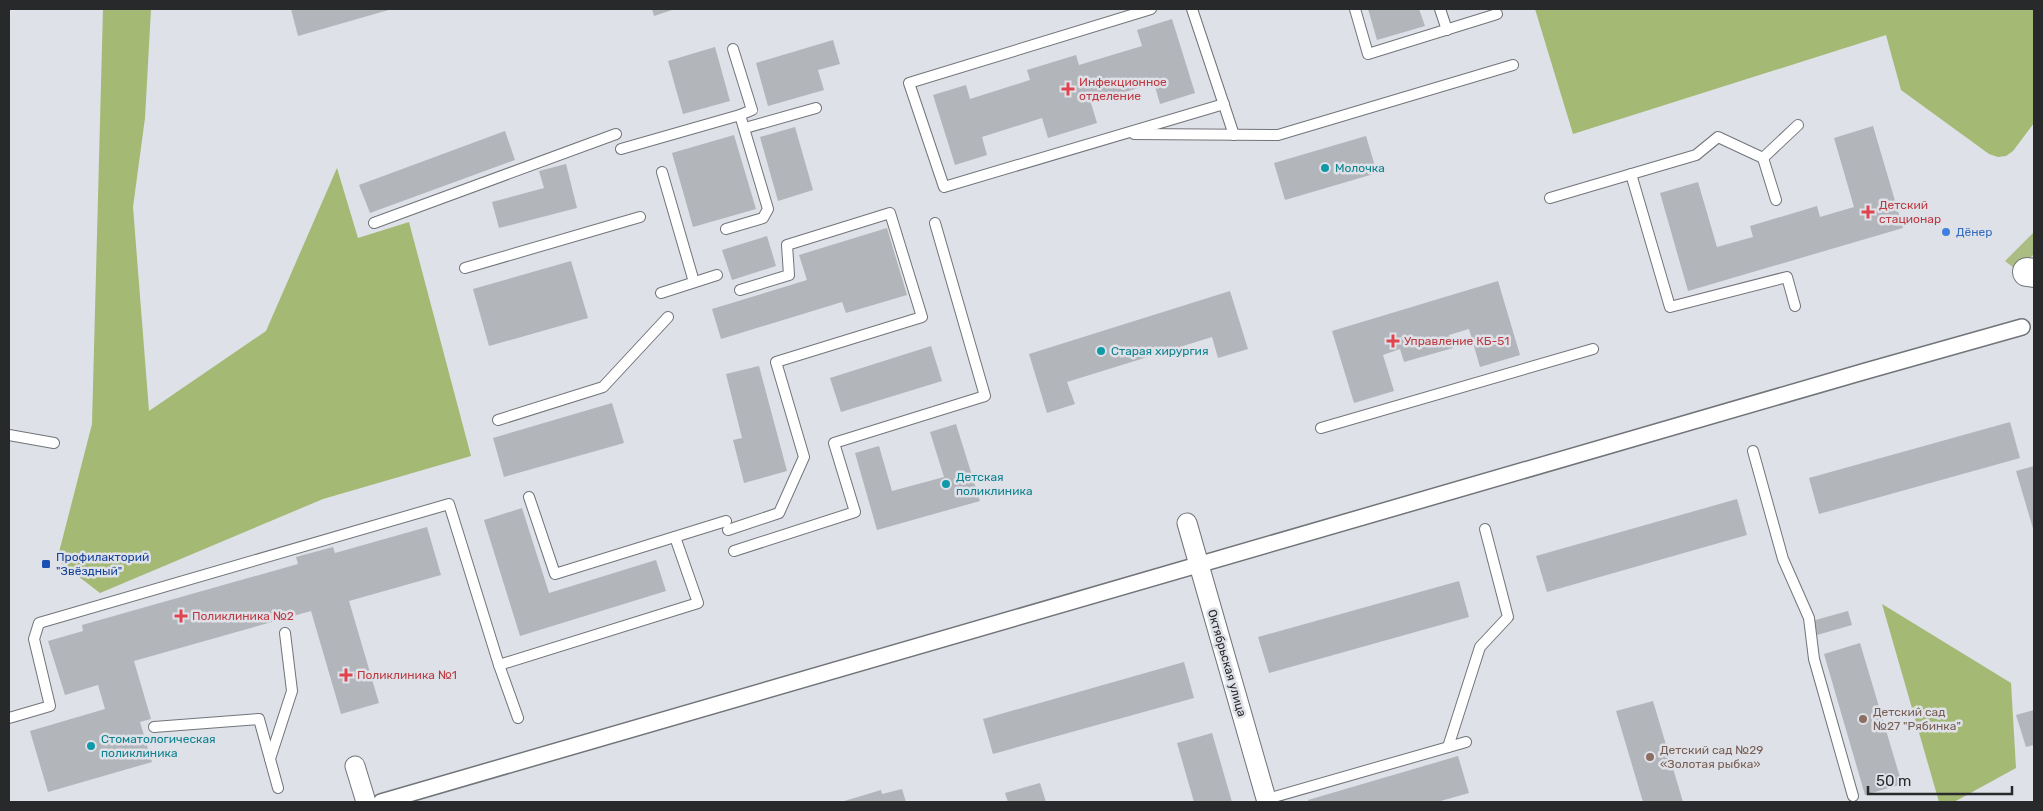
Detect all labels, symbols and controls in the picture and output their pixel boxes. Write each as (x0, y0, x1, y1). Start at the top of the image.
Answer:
place label: Инфекционное отделение (1079, 75, 1167, 103)
marker: Инфекционное отделение (1061, 82, 1075, 96)
place label: Молочка (1335, 161, 1385, 175)
marker: Молочка (1319, 162, 1331, 174)
place label: Детский стационар (1879, 198, 1941, 226)
marker: Детский стационар (1861, 205, 1875, 219)
place label: Дёнер (1956, 225, 1992, 239)
marker: Дёнер (1940, 226, 1952, 238)
marker: Управление КБ-51 (1386, 334, 1400, 348)
place label: Управление КБ-51 (1404, 334, 1509, 348)
place label: Старая хирургия (1111, 344, 1208, 358)
marker: Старая хирургия (1095, 345, 1107, 357)
place label: Детская поликлиника (956, 470, 1033, 498)
marker: Детская поликлиника (940, 478, 952, 490)
place label: Профилакторий "Звёздный" (56, 550, 149, 578)
marker: Профилакторий "Звёздный" (40, 558, 52, 570)
street label: Октябрьская улица (1205, 608, 1249, 718)
marker: Поликлиника №2 (174, 609, 188, 623)
place label: Поликлиника №2 (192, 609, 294, 623)
marker: Поликлиника №1 (339, 668, 353, 682)
place label: Поликлиника №1 (357, 668, 457, 682)
place label: Детский сад №27 "Рябинка" (1873, 705, 1961, 733)
marker: Детский сад №27 "Рябинка" (1857, 713, 1869, 725)
place label: Стоматологическая поликлиника (101, 732, 216, 760)
marker: Стоматологическая поликлиника (85, 740, 97, 752)
place label: Детский сад №29 «Золотая рыбка» (1660, 743, 1763, 771)
marker: Детский сад №29 «Золотая рыбка» (1644, 751, 1656, 763)
scale bar (1868, 764, 2012, 796)
text: 50 m (1876, 772, 1911, 790)

